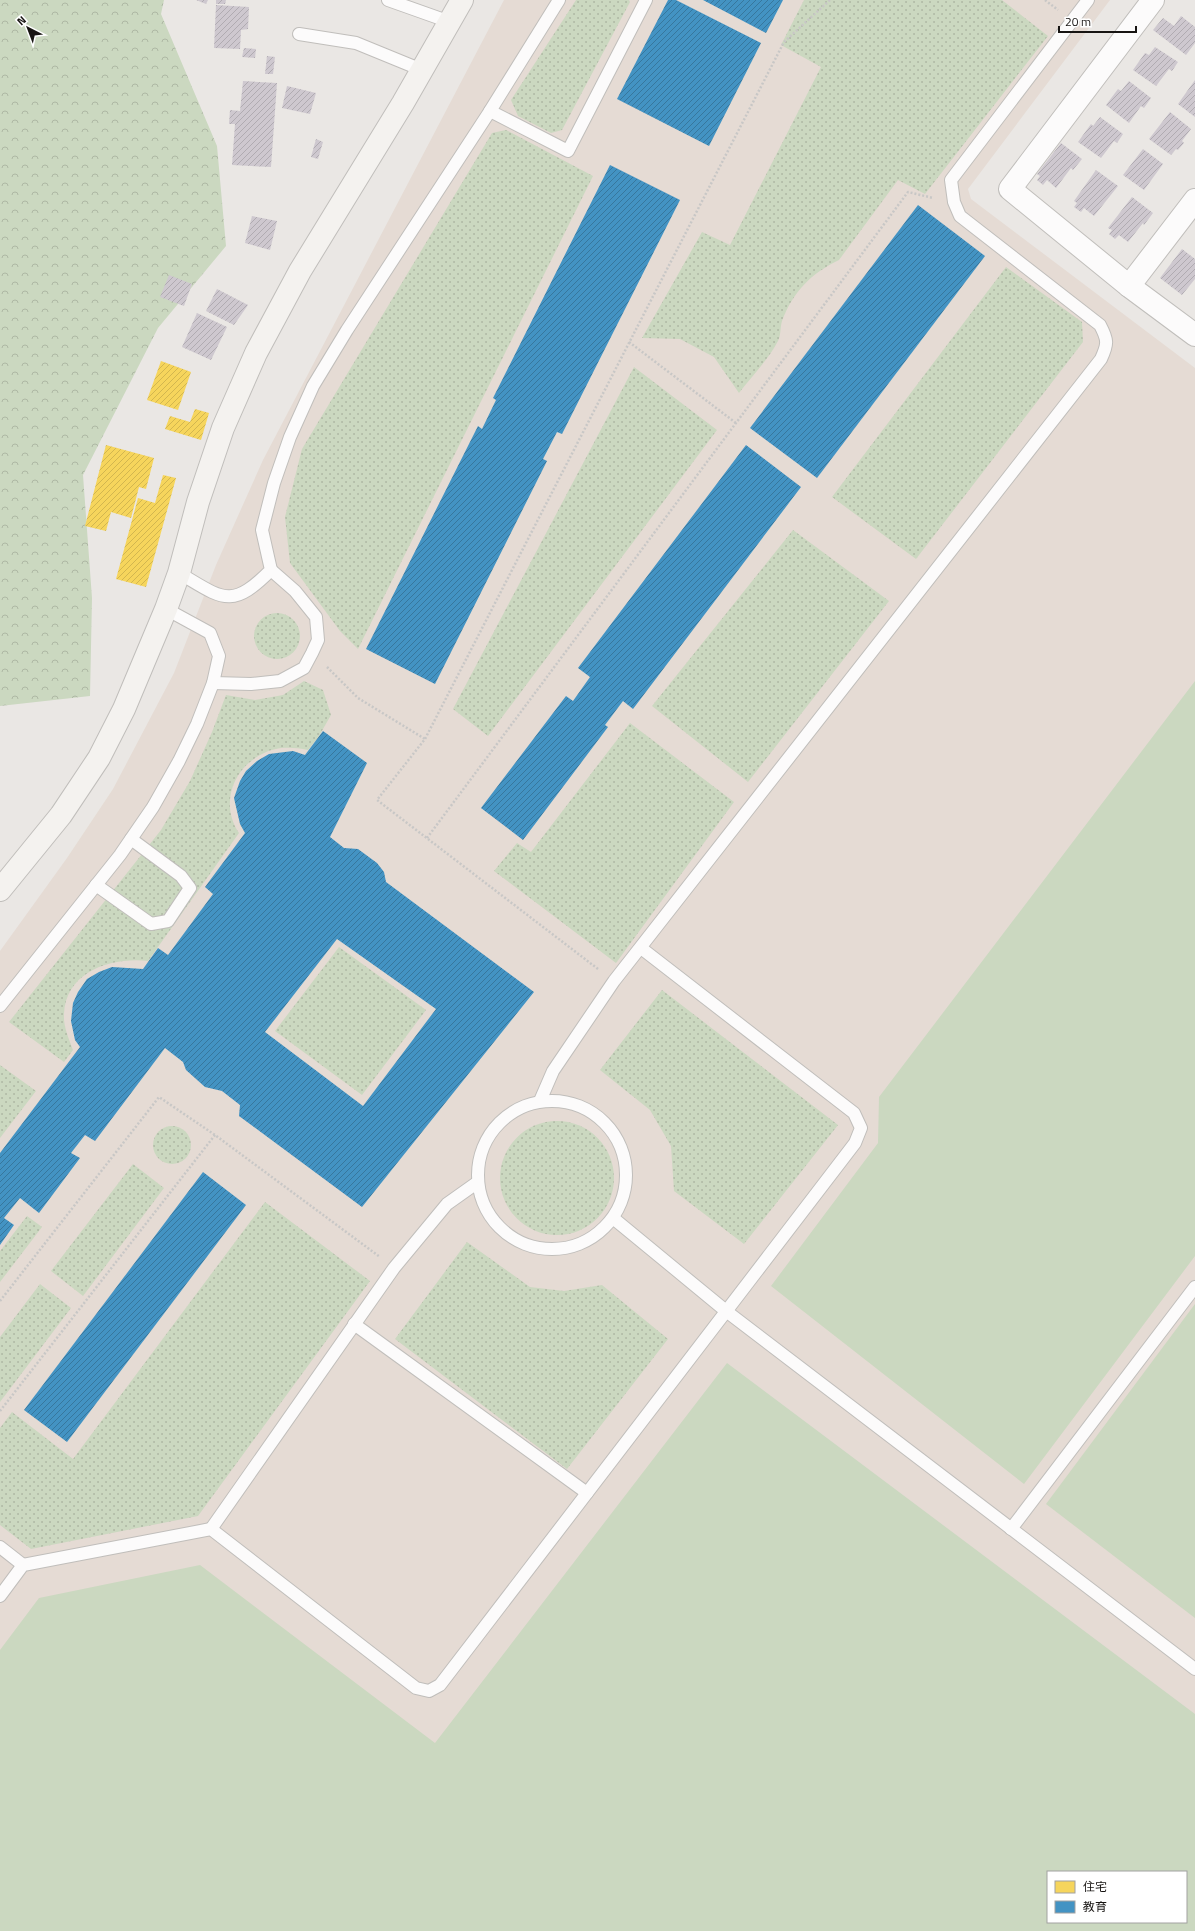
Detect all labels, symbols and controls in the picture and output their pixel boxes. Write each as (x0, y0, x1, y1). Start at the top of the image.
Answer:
north arrow (8, 8, 48, 48)
scale bar (1059, 8, 1136, 34)
text: N (13, 12, 29, 29)
text: 20 m (1065, 12, 1091, 31)
legend (1047, 1871, 1187, 1923)
text: 住宅 (1083, 1877, 1107, 1896)
text: 教育 (1083, 1897, 1107, 1916)

